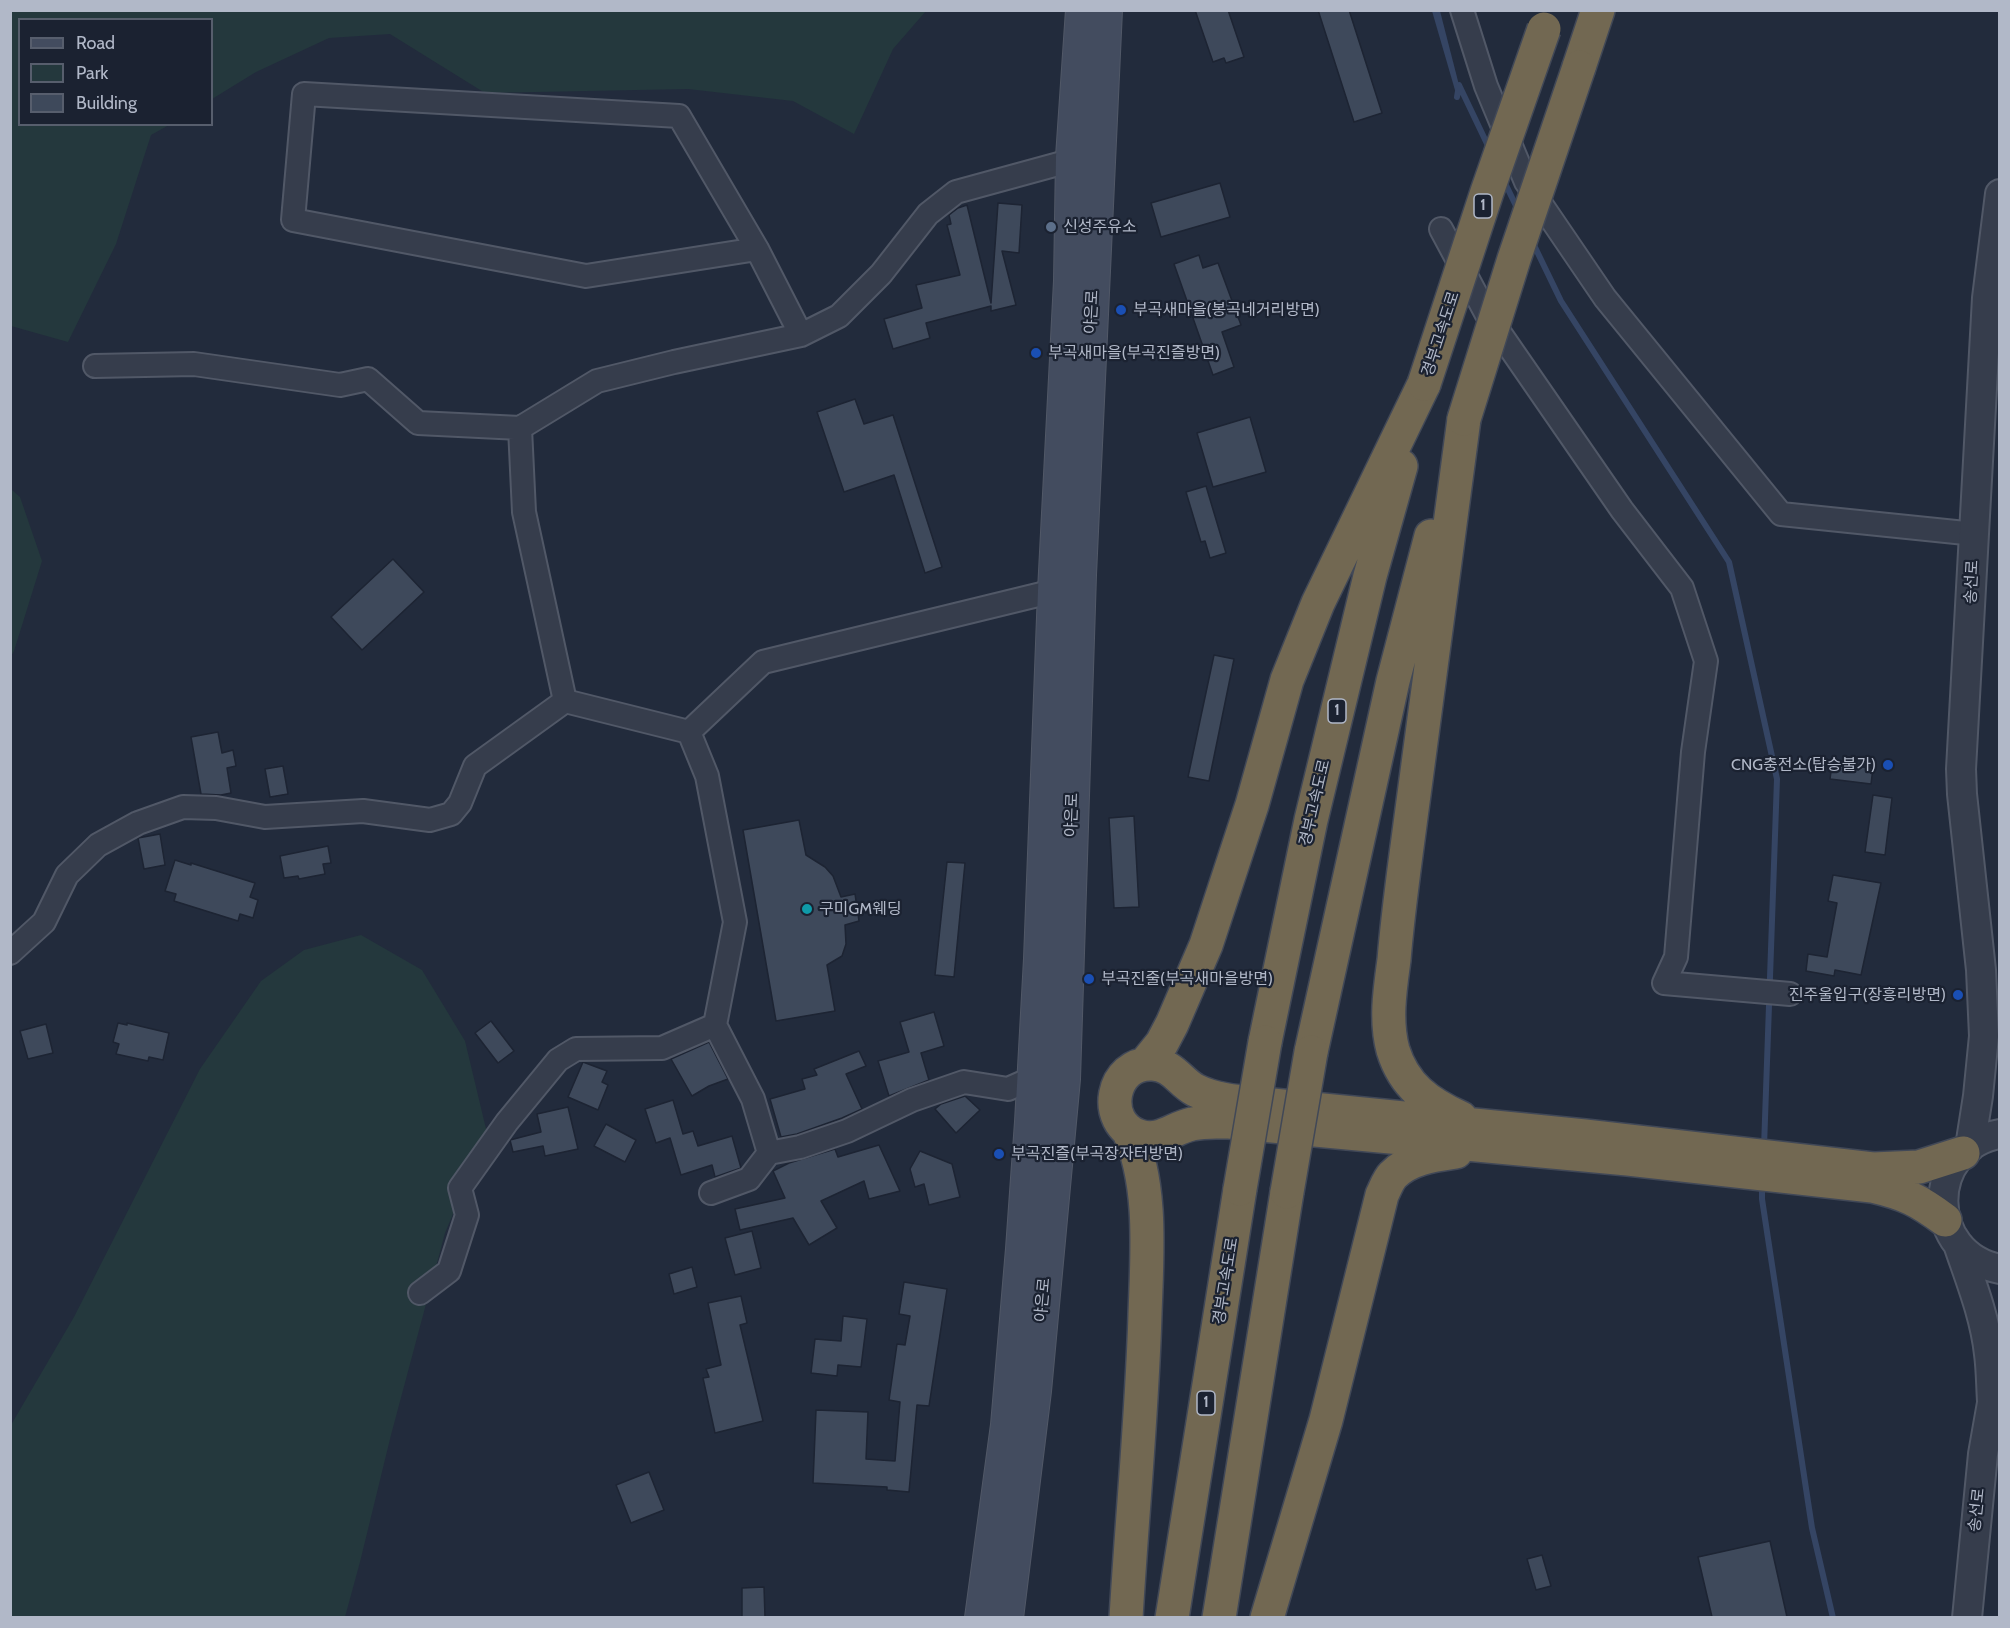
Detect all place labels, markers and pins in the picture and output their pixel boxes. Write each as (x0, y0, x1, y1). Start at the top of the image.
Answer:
place label: 신성주유소 (1063, 217, 1137, 237)
marker: 신성주유소 (1044, 220, 1058, 234)
place label: 부곡새마을(봉곡네거리방면) (1133, 300, 1320, 320)
marker: 부곡새마을(봉곡네거리방면) (1114, 303, 1128, 317)
place label: 부곡새마을(부곡진즐방면) (1048, 343, 1220, 363)
marker: 부곡새마을(부곡진즐방면) (1029, 346, 1043, 360)
place label: CNG충전소(탑승불가) (1731, 755, 1876, 775)
marker: CNG충전소(탑승불가) (1881, 758, 1895, 772)
place label: 구미GM웨딩 (819, 899, 902, 919)
marker: 구미GM웨딩 (800, 902, 814, 916)
place label: 부곡진줄(부곡새마을방면) (1101, 969, 1273, 989)
marker: 부곡진줄(부곡새마을방면) (1082, 972, 1096, 986)
place label: 진주울입구(장흥리방면) (1789, 985, 1946, 1005)
marker: 진주울입구(장흥리방면) (1951, 988, 1965, 1002)
place label: 부곡진즐(부곡장자터방면) (1011, 1144, 1183, 1164)
marker: 부곡진즐(부곡장자터방면) (992, 1147, 1006, 1161)

